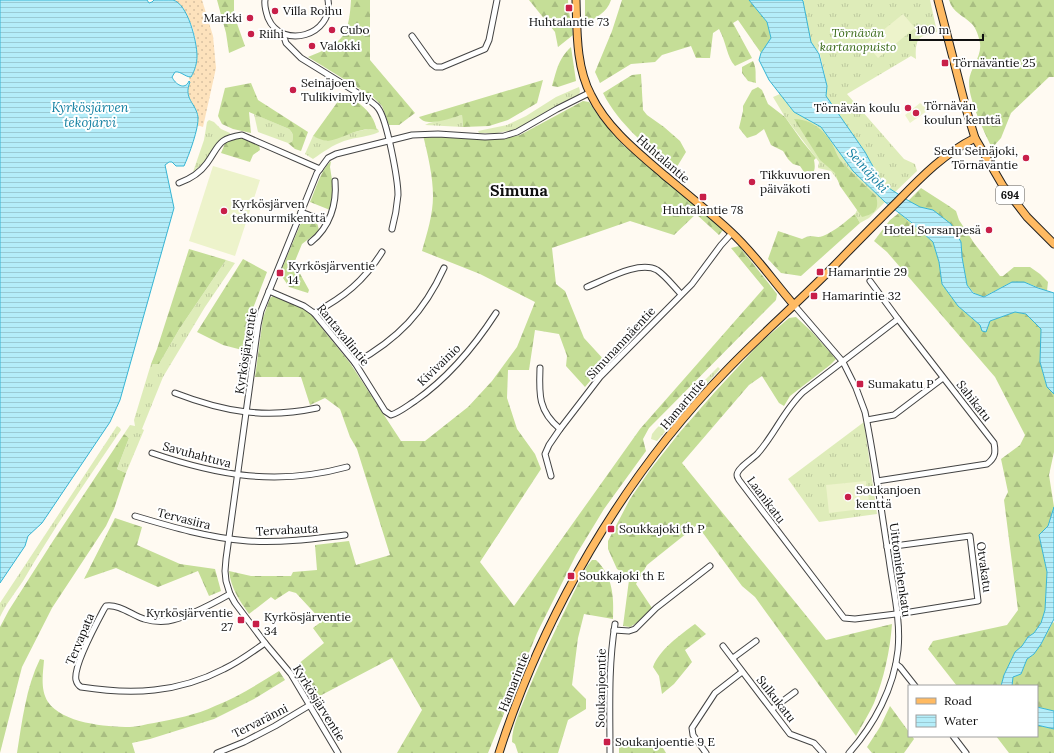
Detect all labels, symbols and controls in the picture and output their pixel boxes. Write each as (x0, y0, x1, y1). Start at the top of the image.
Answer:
place label: Villa Roihu (282, 3, 342, 18)
marker: Huhtalantie 73 (564, 3, 574, 13)
marker: Villa Roihu (270, 6, 280, 16)
place label: Markki (203, 10, 242, 25)
marker: Markki (245, 13, 255, 23)
place label: Huhtalantie 73 (529, 14, 610, 29)
scale bar (910, 16, 983, 42)
place label: Cubo (340, 22, 370, 37)
text: 100 m (916, 22, 949, 37)
marker: Cubo (327, 25, 337, 35)
park label: Törnävän kartanopuisto (820, 25, 896, 54)
place label: Riihi (259, 26, 284, 41)
marker: Riihi (246, 29, 256, 39)
place label: Valokki (319, 38, 360, 53)
marker: Valokki (307, 41, 317, 51)
place label: Törnäväntie 25 (953, 55, 1036, 70)
marker: Törnäväntie 25 (940, 58, 950, 68)
place label: Seinäjoen Tulikivimylly (301, 75, 372, 104)
marker: Seinäjoen Tulikivimylly (288, 85, 298, 95)
place label: Törnävän koulun kenttä (924, 98, 1001, 127)
water label: Kyrkösjärven tekojärvi (51, 99, 129, 131)
place label: Törnävän koulu (814, 100, 900, 115)
marker: Törnävän koulu (903, 103, 913, 113)
marker: Törnävän koulun kenttä (911, 108, 921, 118)
street label: Huhtalantie (634, 132, 693, 186)
place label: Sedu Seinäjoki, Törnäväntie (934, 143, 1018, 172)
water label: Seinäjoki (843, 144, 893, 197)
marker: Sedu Seinäjoki, Törnäväntie (1021, 153, 1031, 163)
place label: Tikkuvuoren päiväkoti (760, 167, 830, 196)
marker: Tikkuvuoren päiväkoti (747, 177, 757, 187)
district label: Simuna (490, 180, 549, 200)
road number: 694 (996, 186, 1024, 204)
marker: Huhtalantie 78 (698, 192, 708, 202)
place label: Kyrkösjärven tekonurmikenttä (232, 196, 326, 225)
place label: Huhtalantie 78 (663, 202, 744, 217)
marker: Kyrkösjärven tekonurmikenttä (219, 206, 229, 216)
place label: Hotel Sorsanpesä (884, 222, 981, 237)
marker: Hotel Sorsanpesä (984, 225, 994, 235)
place label: Kyrkösjärventie 14 (288, 258, 376, 287)
place label: Hamarintie 29 (828, 264, 907, 279)
marker: Hamarintie 29 (815, 267, 825, 277)
marker: Kyrkösjärventie 14 (275, 268, 285, 278)
place label: Hamarintie 32 (822, 288, 901, 303)
marker: Hamarintie 32 (809, 291, 819, 301)
street label: Rantavallintie (314, 301, 373, 369)
street label: Simunanmäentie (583, 303, 658, 382)
street label: Kyrkösjärventie (231, 306, 260, 395)
street label: Kivivainio (414, 340, 463, 389)
street label: Hamarintie (657, 374, 709, 432)
place label: Sumakatu P (868, 376, 934, 391)
street label: Sahikatu (954, 377, 995, 424)
marker: Sumakatu P (855, 379, 865, 389)
street label: Savuhahtuva (161, 438, 233, 471)
street label: Laanikatu (744, 473, 789, 526)
place label: Soukanjoen kenttä (856, 482, 921, 511)
marker: Soukanjoen kenttä (843, 492, 853, 502)
street label: Tervasiira (156, 505, 212, 532)
street label: Tervahauta (255, 520, 318, 539)
place label: Soukkajoki th P (619, 521, 704, 536)
street label: Uittomiehenkatu (886, 522, 915, 618)
marker: Soukkajoki th P (606, 524, 616, 534)
street label: Otvakatu (974, 541, 995, 593)
place label: Soukkajoki th E (579, 568, 665, 583)
marker: Soukkajoki th E (566, 571, 576, 581)
place label: Kyrkösjärventie 27 (146, 605, 233, 634)
place label: Kyrkösjärventie 34 (264, 609, 352, 638)
street label: Tervapata (62, 611, 97, 667)
marker: Kyrkösjärventie 27 (236, 615, 246, 625)
marker: Kyrkösjärventie 34 (251, 619, 261, 629)
street label: Soukanjoentie (592, 648, 609, 728)
street label: Hamarintie (495, 650, 532, 714)
street label: Kyrkösjärventie (290, 662, 349, 744)
street label: Sulkukatu (754, 672, 799, 725)
legend (908, 685, 1038, 737)
text: Road (944, 693, 972, 708)
street label: Tervaränni (230, 700, 290, 741)
text: Water (944, 713, 979, 728)
place label: Soukanjoentie 9 E (615, 734, 715, 749)
marker: Soukanjoentie 9 E (602, 737, 612, 747)

